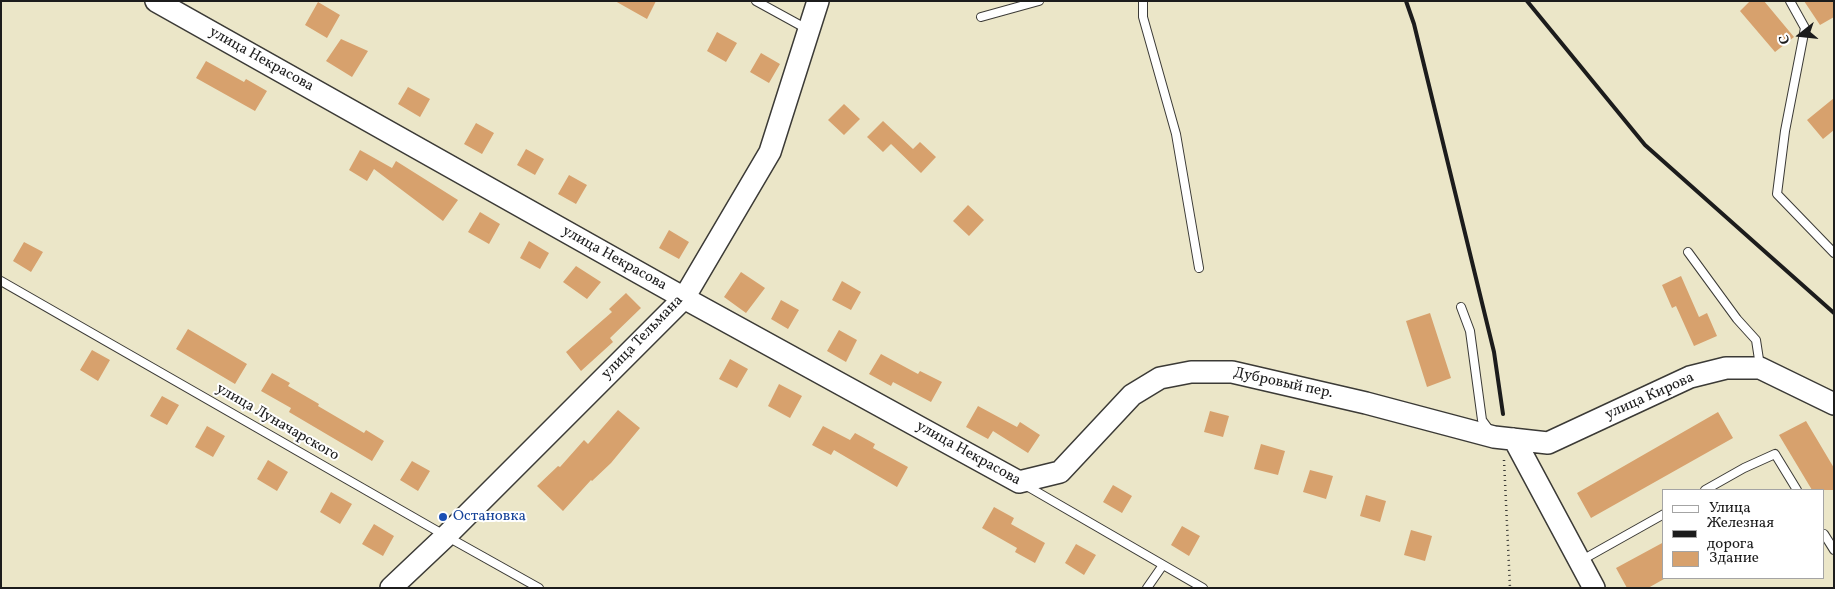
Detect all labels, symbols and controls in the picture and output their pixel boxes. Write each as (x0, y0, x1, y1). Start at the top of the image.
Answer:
north arrow (1775, 10, 1825, 60)
street label: улица Некрасова (205, 24, 317, 96)
text: С (1775, 32, 1795, 46)
street label: улица Некрасова (558, 223, 670, 295)
street label: улица Тельмана (598, 292, 688, 384)
street label: Дубровый пер. (1232, 365, 1334, 403)
street label: улица Кирова (1603, 369, 1697, 425)
street label: улица Луначарского (212, 380, 342, 466)
street label: улица Некрасова (912, 418, 1024, 490)
legend (1662, 489, 1825, 579)
text: Улица (1709, 498, 1751, 519)
place label: Остановка (453, 508, 526, 526)
marker: Остановка (437, 511, 449, 523)
text: Железная дорога (1707, 513, 1774, 555)
text: Здание (1709, 548, 1759, 569)

